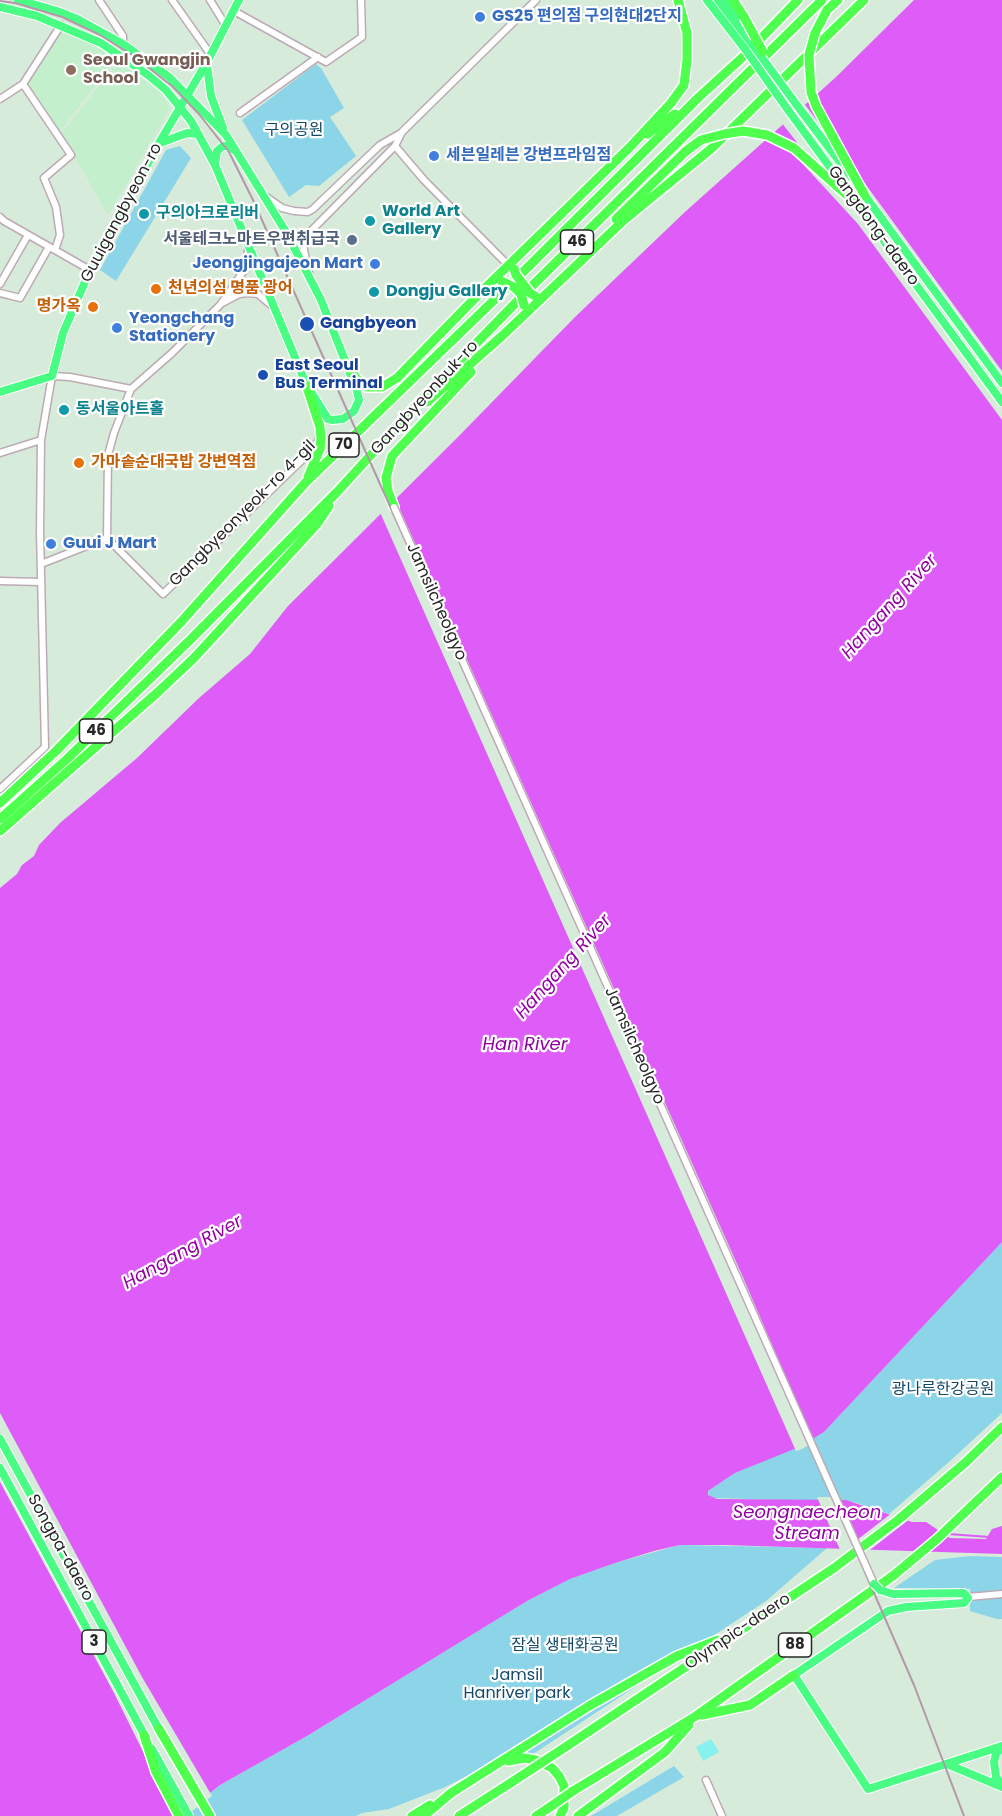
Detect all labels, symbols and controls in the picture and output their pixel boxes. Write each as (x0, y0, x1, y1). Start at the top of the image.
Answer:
place label: GS25 편의점 구의현대2단지 (492, 7, 682, 27)
marker: GS25 편의점 구의현대2단지 (473, 10, 487, 24)
place label: Seoul Gwangjin School (83, 51, 211, 89)
marker: Seoul Gwangjin School (64, 63, 78, 77)
park label: 구의공원 (265, 121, 323, 141)
street label: Guuigangbyeon-ro (77, 140, 167, 286)
place label: 세븐일레븐 강변프라임점 (446, 146, 611, 166)
marker: 세븐일레븐 강변프라임점 (427, 149, 441, 163)
street label: Gangdong-daero (823, 163, 923, 289)
place label: World Art Gallery (382, 202, 460, 240)
place label: 구의아크로리버 (156, 204, 259, 224)
marker: 구의아크로리버 (137, 207, 151, 221)
marker: World Art Gallery (363, 214, 377, 228)
place label: 서울테크노마트우편취급국 (163, 230, 340, 250)
road number: 46 (560, 230, 594, 254)
marker: 서울테크노마트우편취급국 (345, 233, 359, 247)
place label: Jeongjingajeon Mart (192, 254, 363, 274)
marker: Jeongjingajeon Mart (368, 257, 382, 271)
place label: 천년의섬 명품 광어 (168, 279, 293, 299)
marker: 천년의섬 명품 광어 (149, 282, 163, 296)
place label: Dongju Gallery (386, 282, 508, 302)
marker: Dongju Gallery (367, 285, 381, 299)
place label: 명가옥 (37, 297, 81, 317)
marker: 명가옥 (86, 300, 100, 314)
place label: Yeongchang Stationery (129, 309, 234, 347)
place label: Gangbyeon (320, 314, 417, 334)
marker: Gangbyeon (298, 315, 316, 333)
marker: Yeongchang Stationery (110, 321, 124, 335)
street label: Gangbyeonbuk-ro (367, 337, 483, 459)
place label: East Seoul Bus Terminal (275, 356, 383, 394)
marker: East Seoul Bus Terminal (256, 368, 270, 382)
place label: 동서울아트홀 (76, 400, 164, 420)
marker: 동서울아트홀 (57, 403, 71, 417)
road number: 70 (329, 433, 359, 457)
street label: Gangbyeonyeok-ro 4-gil (166, 437, 320, 591)
place label: 가마솥순대국밥 강변역점 (91, 453, 256, 473)
marker: 가마솥순대국밥 강변역점 (72, 456, 86, 470)
place label: Guui J Mart (63, 534, 156, 554)
marker: Guui J Mart (44, 537, 58, 551)
street label: Jamsilcheolgyo (402, 540, 470, 664)
water label: Hangang River (838, 550, 942, 664)
road number: 46 (80, 719, 112, 743)
water label: Hangang River (512, 910, 616, 1024)
street label: Jamsilcheolgyo (600, 984, 668, 1108)
water label: Han River (483, 1034, 567, 1056)
water label: Hangang River (120, 1211, 246, 1295)
park label: 광나루한강공원 (891, 1380, 995, 1400)
street label: Songpa-daero (23, 1491, 97, 1605)
water label: Seongnaecheon Stream (733, 1502, 881, 1544)
street label: Olympic-daero (682, 1590, 794, 1674)
road number: 3 (82, 1630, 106, 1654)
road number: 88 (778, 1633, 812, 1657)
park label: 잠실 생태화공원 (511, 1636, 619, 1656)
park label: Jamsil Hanriver park (463, 1666, 571, 1704)

